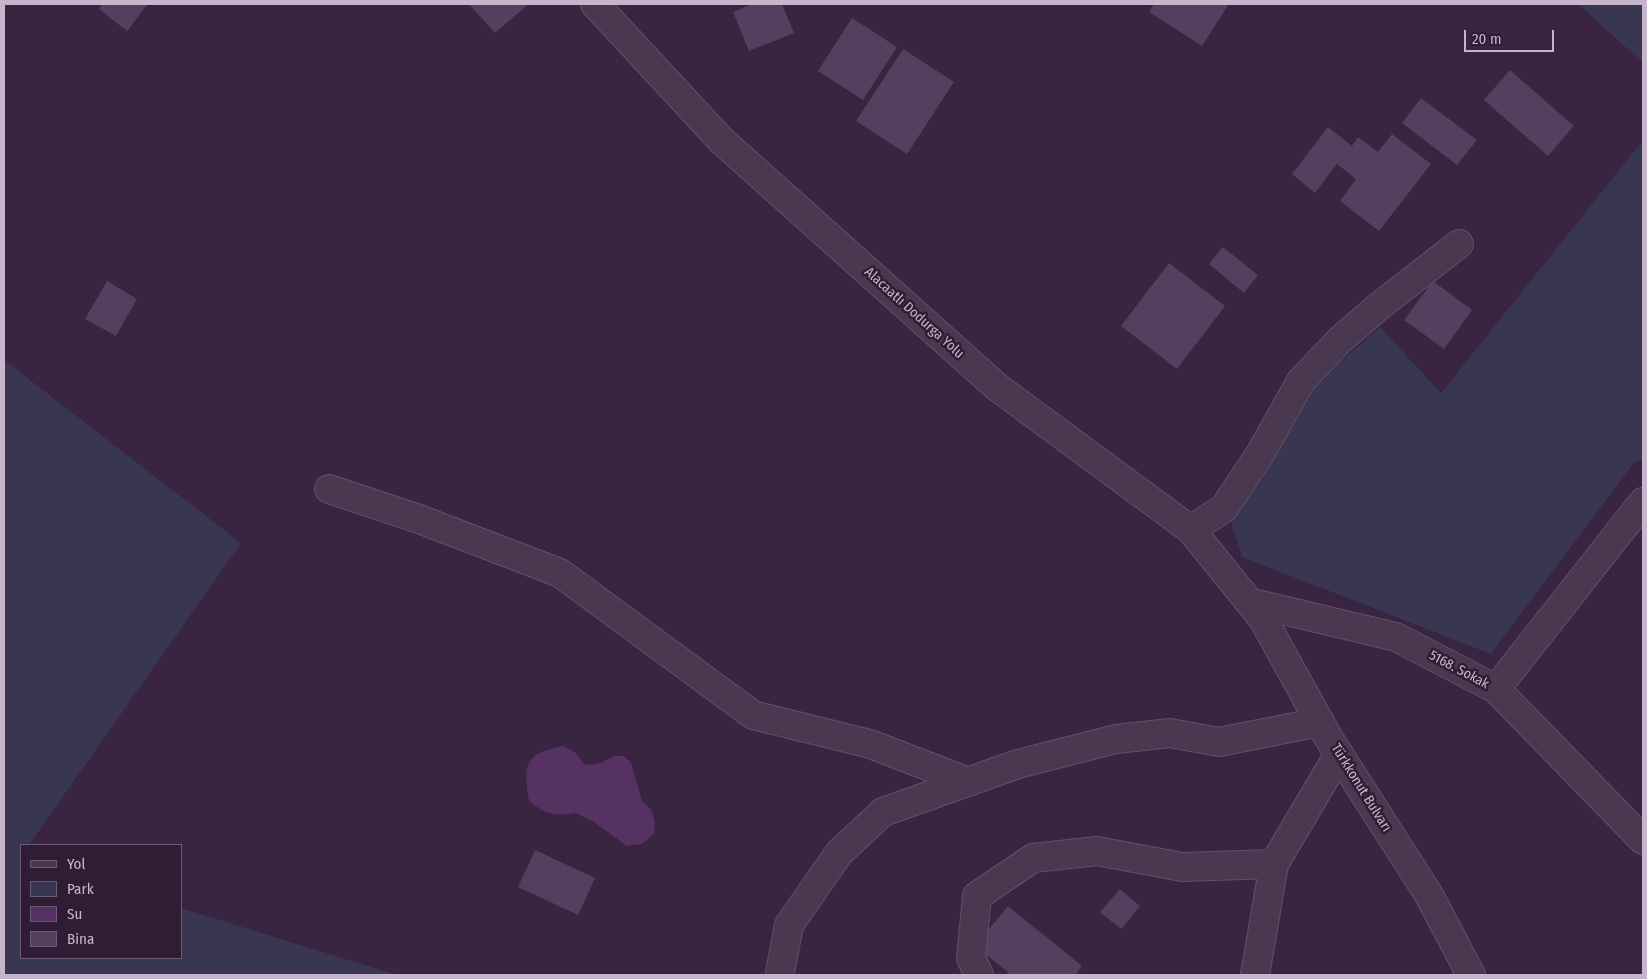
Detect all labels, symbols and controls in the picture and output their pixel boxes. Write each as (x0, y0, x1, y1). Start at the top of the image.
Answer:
scale bar (1467, 20, 1557, 52)
text: 20 m (1472, 30, 1502, 48)
street label: Alacaatlı Dodurga Yolu (861, 264, 967, 362)
street label: 5168. Sokak (1426, 647, 1492, 693)
street label: Türkkonut Bulvarı (1327, 741, 1395, 835)
legend (20, 844, 182, 959)
text: Yol (67, 855, 85, 873)
text: Park (67, 880, 94, 898)
text: Su (67, 905, 82, 923)
text: Bina (67, 930, 94, 948)

